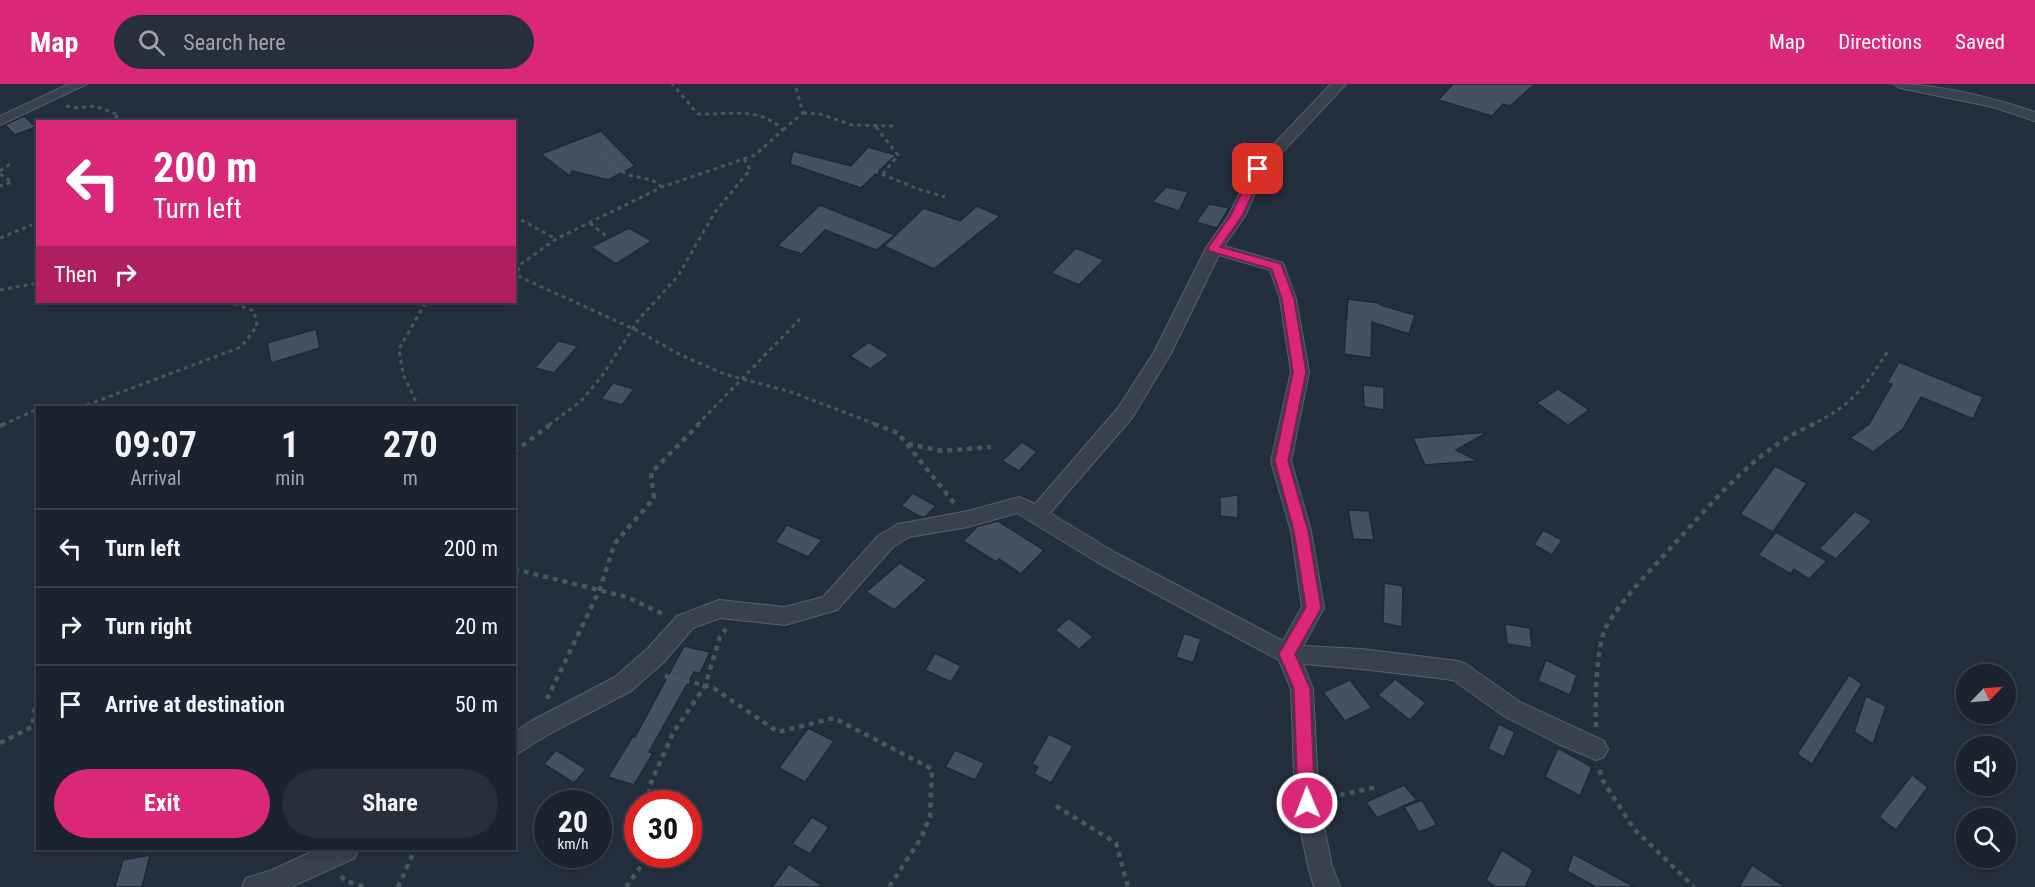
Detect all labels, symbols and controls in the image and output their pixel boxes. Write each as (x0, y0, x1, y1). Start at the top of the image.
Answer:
search box (114, 15, 534, 69)
text: Map (30, 26, 78, 59)
icon: search (135, 26, 168, 59)
text: Search here (183, 30, 286, 55)
text: Map (1769, 30, 1805, 54)
text: Directions (1838, 30, 1922, 54)
text: Saved (1955, 30, 2005, 54)
text: 200 m (153, 143, 258, 192)
pin (1232, 143, 1283, 194)
icon: left (54, 144, 132, 222)
icon: arrive (1241, 152, 1274, 185)
text: Turn left (153, 193, 242, 225)
icon: right (109, 258, 142, 291)
text: Then (54, 262, 97, 287)
text: 09:07 (114, 424, 197, 466)
text: 1 (281, 424, 299, 466)
text: 270 (383, 424, 438, 466)
text: Arrival (130, 466, 181, 490)
text: min (275, 466, 305, 490)
text: m (403, 466, 418, 490)
icon: left (54, 532, 87, 565)
text: Turn left (105, 536, 180, 561)
text: 200 m (444, 536, 498, 561)
icon: right (54, 610, 87, 643)
text: Turn right (105, 614, 192, 639)
text: 20 m (455, 614, 498, 639)
north arrow (1956, 664, 2016, 724)
map controls (1956, 664, 2016, 868)
icon: arrive (54, 688, 87, 721)
text: Arrive at destination (105, 692, 285, 717)
text: 50 m (455, 692, 498, 717)
button: sound (1956, 736, 2016, 796)
button: Exit (54, 769, 270, 838)
button: Share (282, 769, 498, 838)
position arrow (1275, 771, 1339, 835)
speed limit sign: 30 (624, 790, 702, 868)
text: 20 (558, 804, 588, 839)
button: search (1956, 808, 2016, 868)
text: km/h (558, 835, 588, 853)

